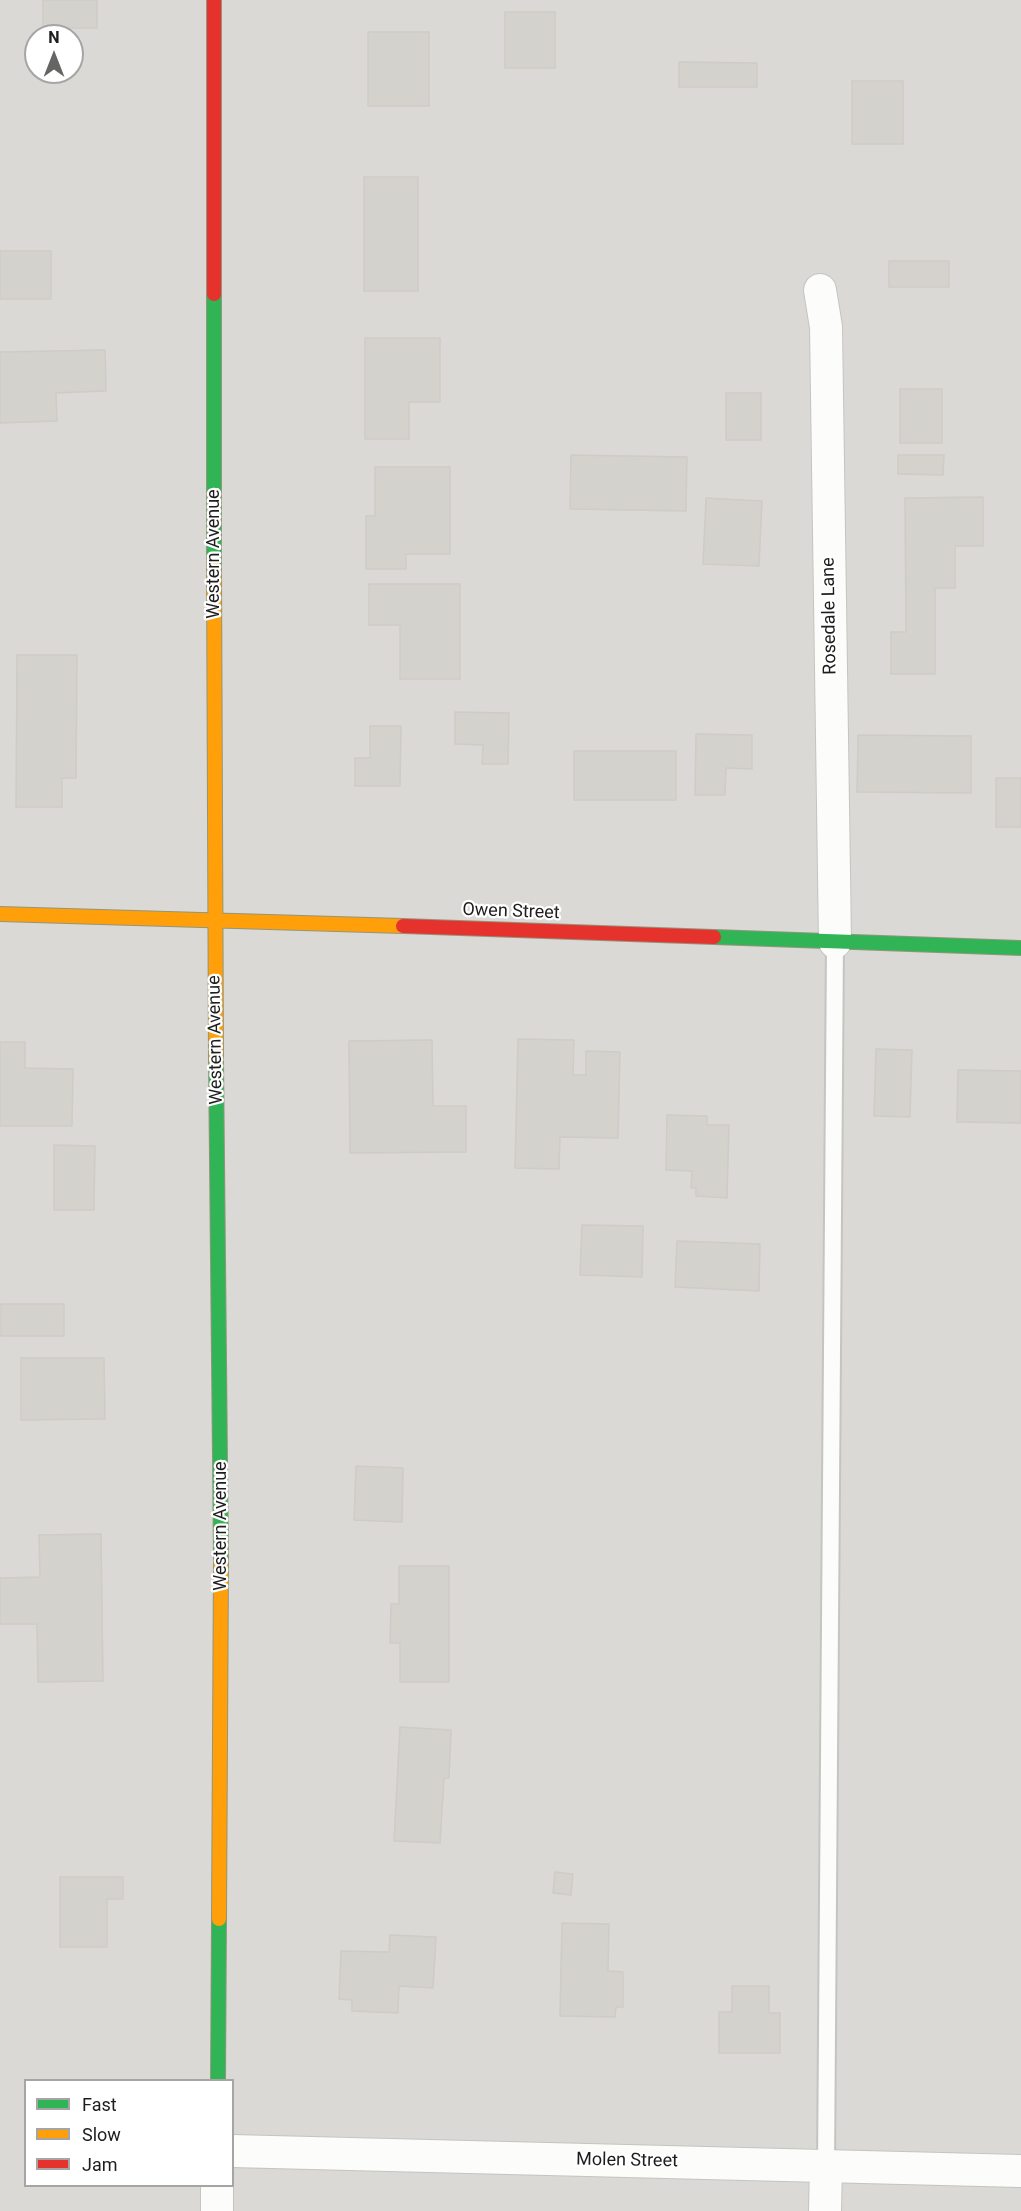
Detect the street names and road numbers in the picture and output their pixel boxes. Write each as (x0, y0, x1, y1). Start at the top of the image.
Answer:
street label: Western Avenue (203, 489, 225, 619)
street label: Rosedale Lane (818, 557, 842, 675)
street label: Owen Street (462, 900, 560, 924)
street label: Western Avenue (204, 975, 228, 1105)
street label: Western Avenue (210, 1461, 232, 1591)
street label: Molen Street (576, 2149, 678, 2173)

